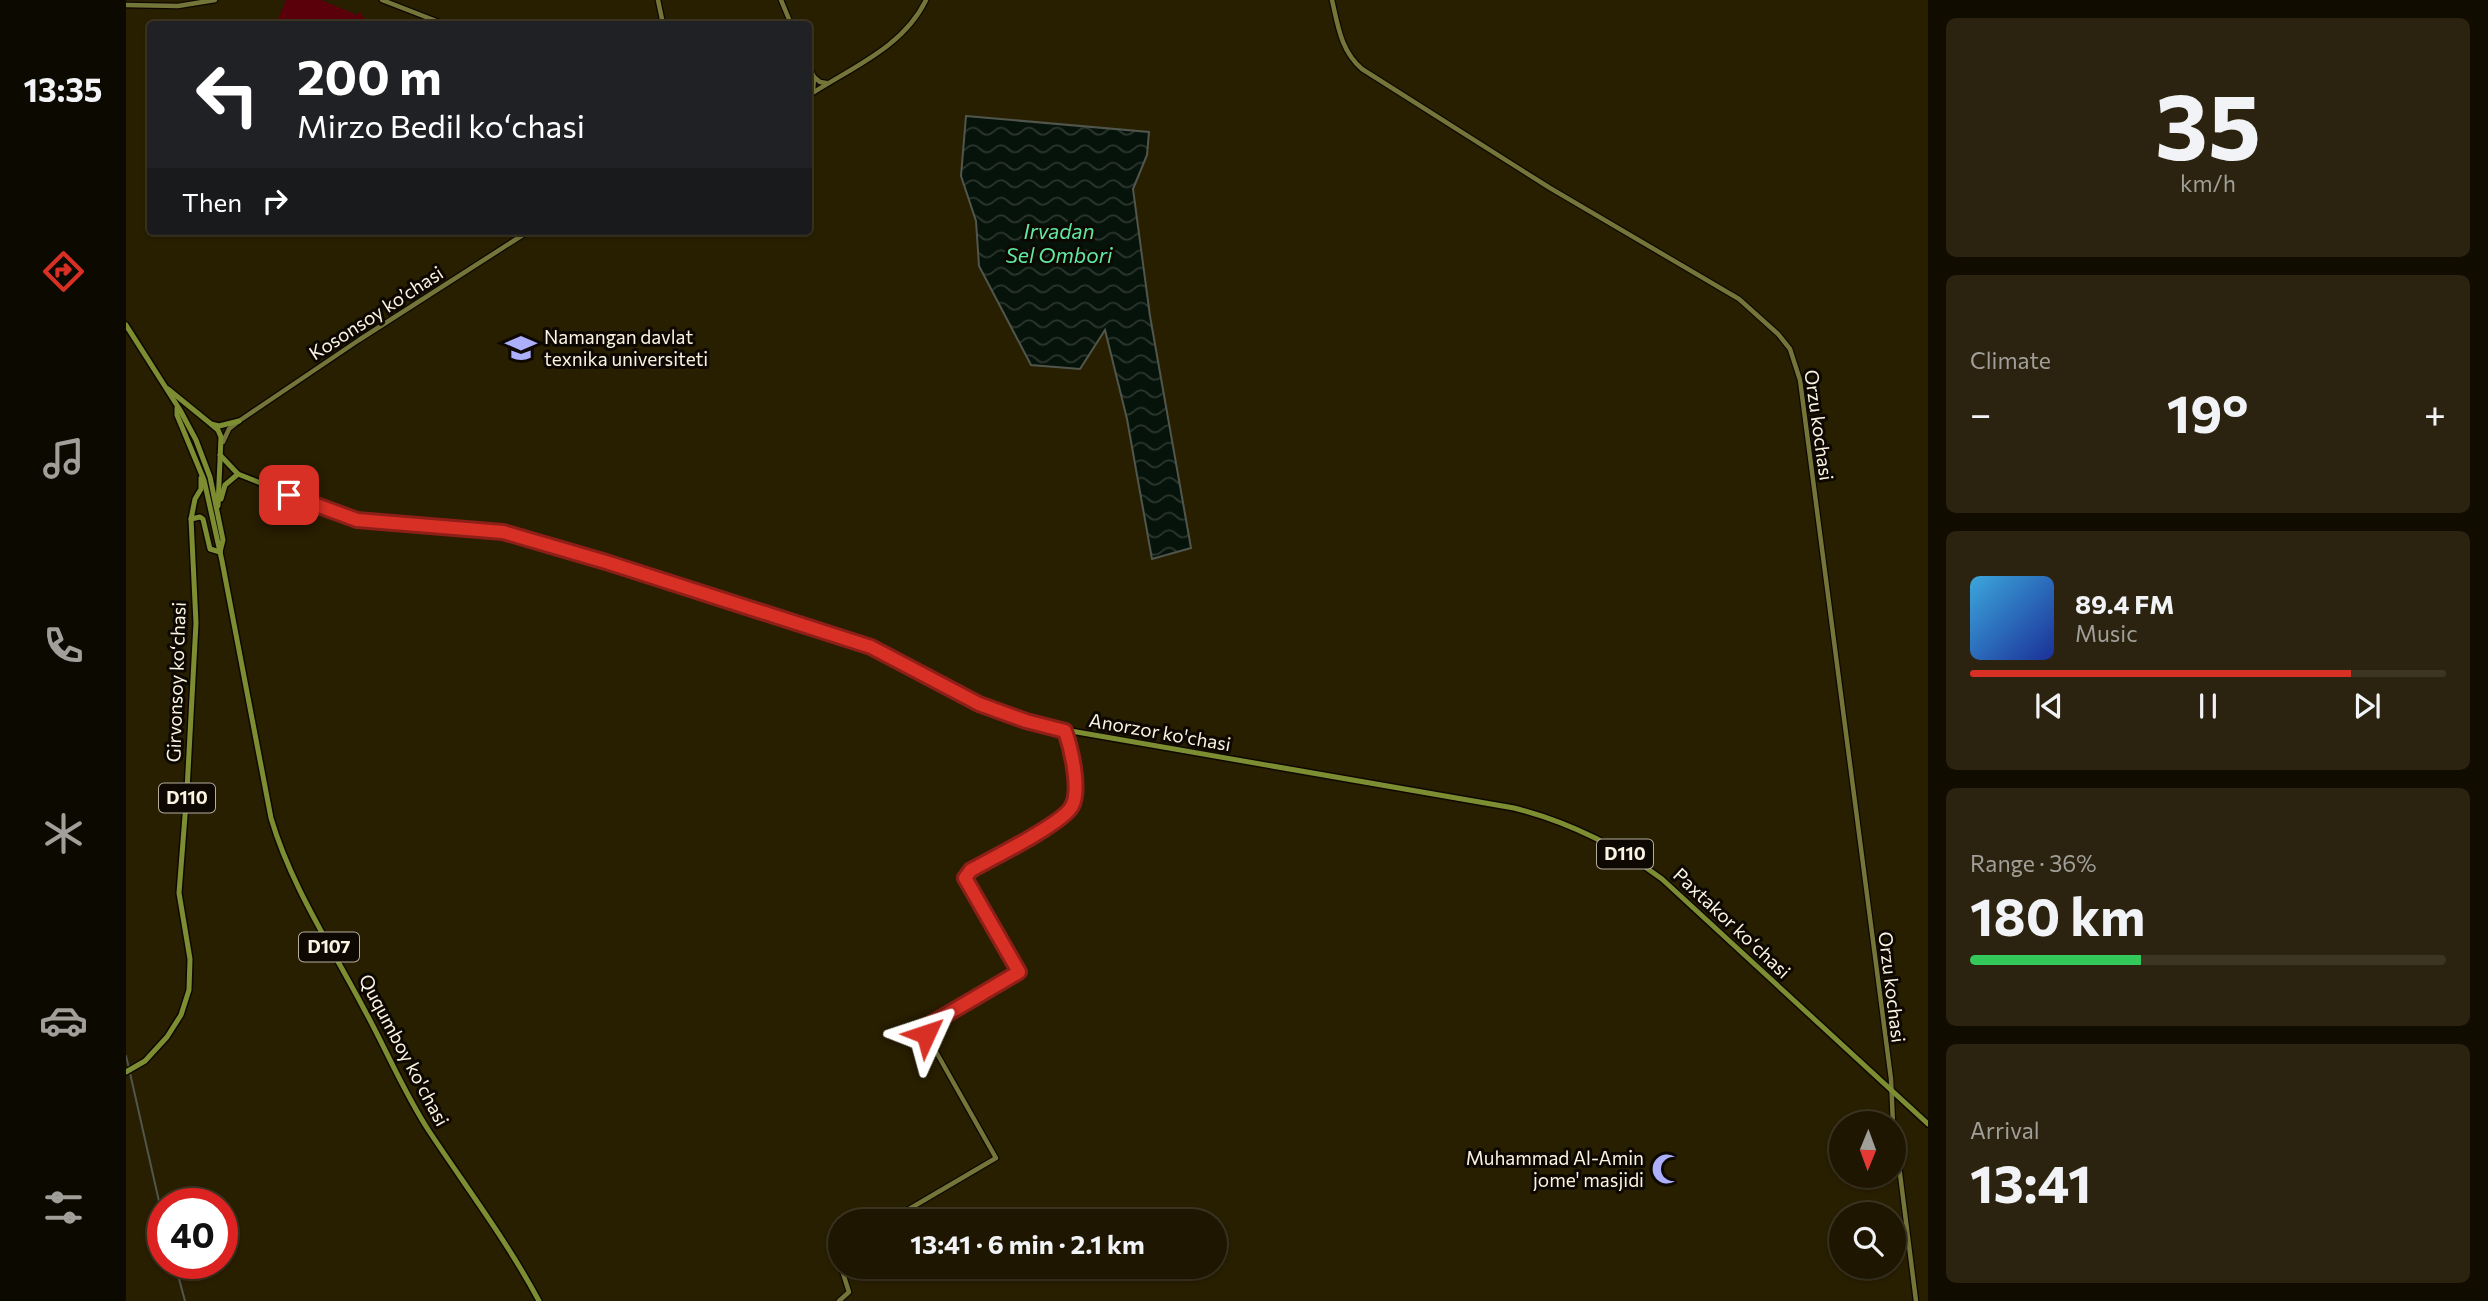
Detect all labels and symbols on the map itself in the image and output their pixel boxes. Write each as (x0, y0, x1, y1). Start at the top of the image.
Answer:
water label: Irvadan Sel Ombori (1006, 218, 1113, 267)
street label: Kosonsoy ko’chasi (304, 261, 447, 364)
place label: Namangan davlat texnika universiteti (544, 325, 708, 370)
school or university icon: Namangan davlat texnika universiteti (504, 331, 538, 365)
street label: Orzu kochasi (1800, 368, 1839, 482)
pin (259, 465, 319, 525)
street label: Girvonsoy koʻchasi (161, 601, 190, 763)
street label: Anorzor ko'chasi (1087, 708, 1233, 755)
road number: D110 (159, 784, 215, 812)
road number: D110 (1597, 840, 1653, 868)
street label: Paxtakor koʻchasi (1669, 863, 1796, 983)
street label: Orzu kochasi (1874, 930, 1911, 1044)
road number: D107 (299, 932, 359, 962)
street label: Ququmboy ko'chasi (355, 970, 454, 1130)
position arrow (889, 997, 963, 1071)
north arrow (1829, 1111, 1906, 1188)
place label: Muhammad Al-Amin jome' masjidi (1466, 1146, 1644, 1191)
mosque icon: Muhammad Al-Amin jome' masjidi (1650, 1152, 1684, 1186)
speed limit sign: 40 (147, 1188, 238, 1279)

